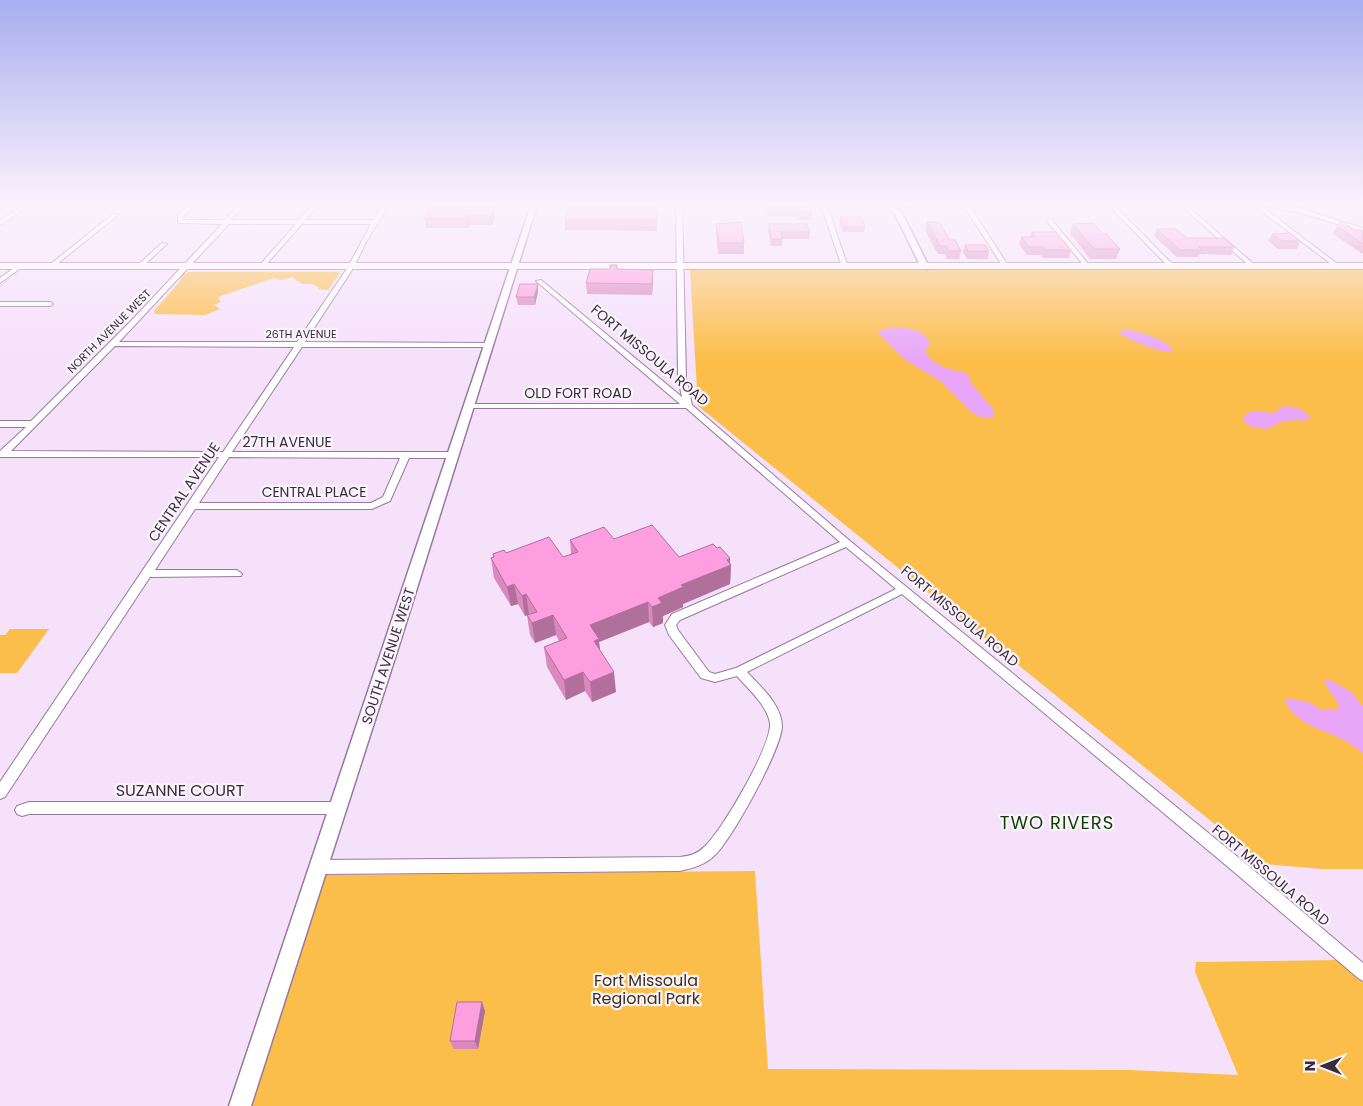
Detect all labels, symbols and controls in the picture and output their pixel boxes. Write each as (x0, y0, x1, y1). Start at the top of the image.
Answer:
street label: NORTH AVENUE WEST (64, 286, 154, 376)
street label: FORT MISSOULA ROAD (587, 300, 713, 410)
street label: 26TH AVENUE (265, 326, 337, 342)
street label: OLD FORT ROAD (524, 383, 632, 403)
street label: 27TH AVENUE (242, 432, 332, 452)
street label: CENTRAL AVENUE (143, 438, 225, 546)
street label: CENTRAL PLACE (262, 482, 366, 502)
street label: FORT MISSOULA ROAD (897, 561, 1023, 671)
street label: SOUTH AVENUE WEST (356, 585, 420, 727)
street label: SUZANNE COURT (116, 779, 245, 802)
district label: TWO RIVERS (1000, 810, 1114, 835)
street label: FORT MISSOULA ROAD (1208, 820, 1334, 930)
park label: Fort Missoula Regional Park (592, 969, 701, 1010)
north arrow (1298, 1041, 1348, 1091)
text: N (1300, 1061, 1320, 1071)

